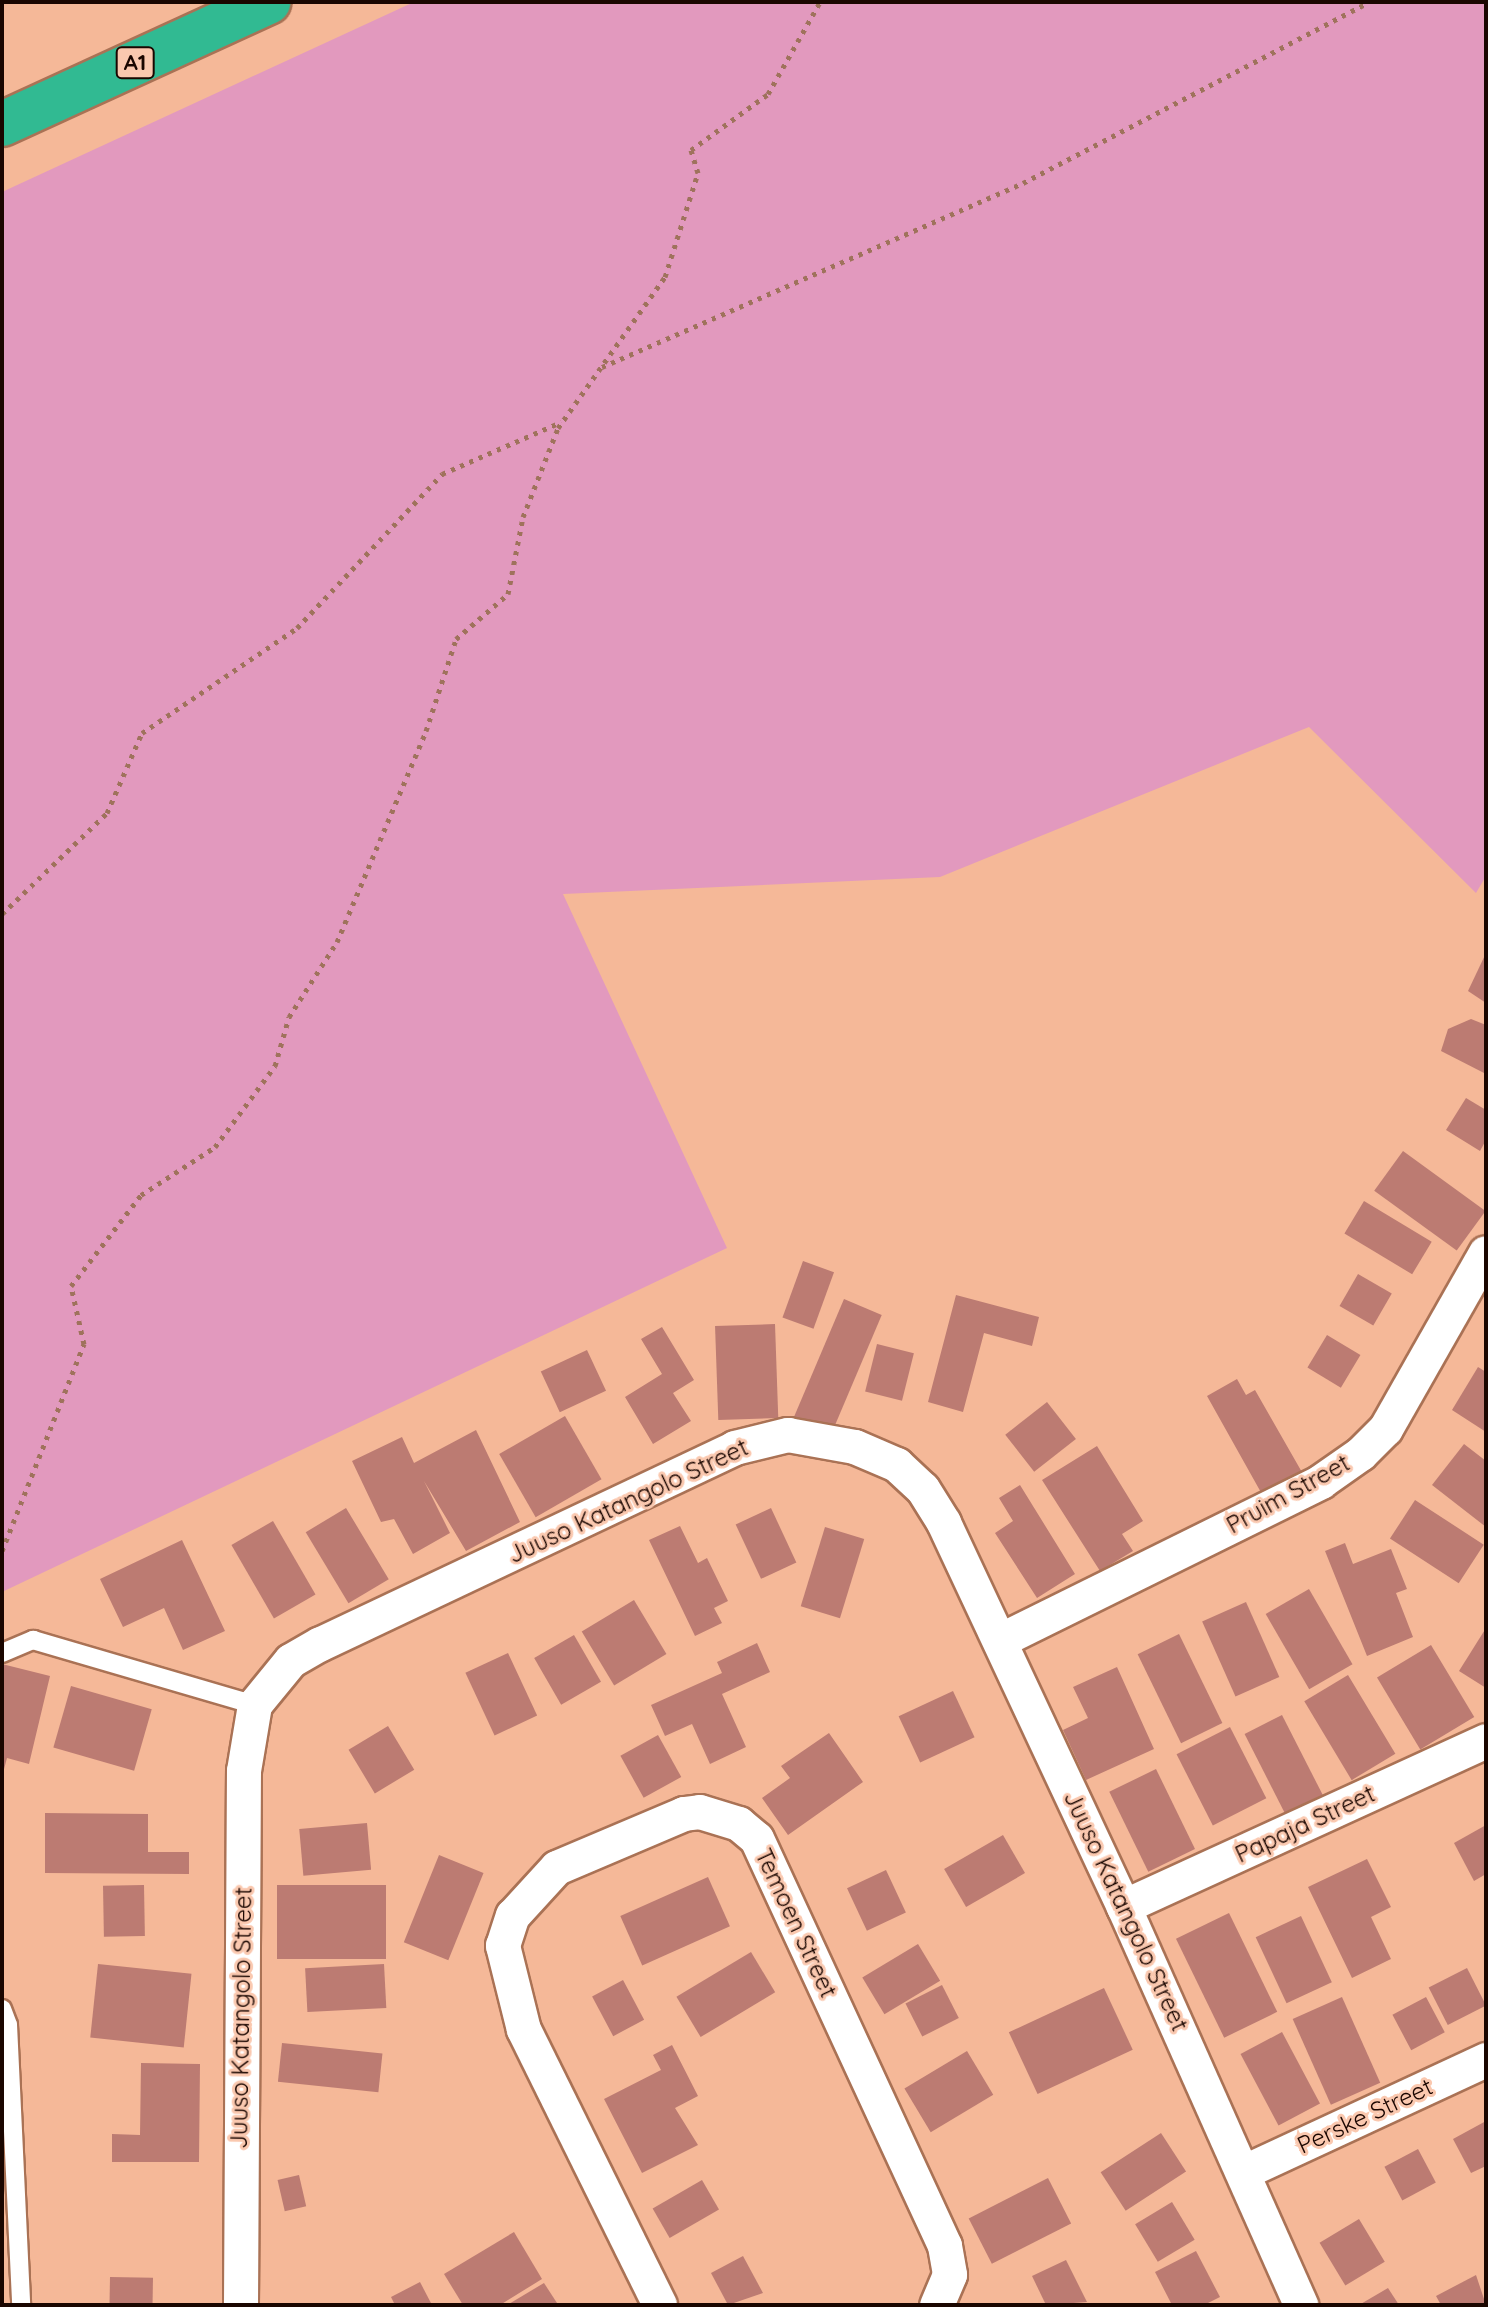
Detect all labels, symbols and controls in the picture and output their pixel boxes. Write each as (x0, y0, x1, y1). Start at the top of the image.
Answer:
road number: A1 (115, 45, 155, 81)
street label: Juuso Katangolo Street (503, 1433, 753, 1569)
street label: Pruim Street (1221, 1448, 1355, 1540)
street label: Papaja Street (1230, 1779, 1380, 1869)
street label: Juuso Katangolo Street (1058, 1786, 1194, 2036)
street label: Temoen Street (749, 1844, 843, 2002)
street label: Juuso Katangolo Street (224, 1887, 258, 2149)
street label: Perske Street (1293, 2072, 1437, 2160)

